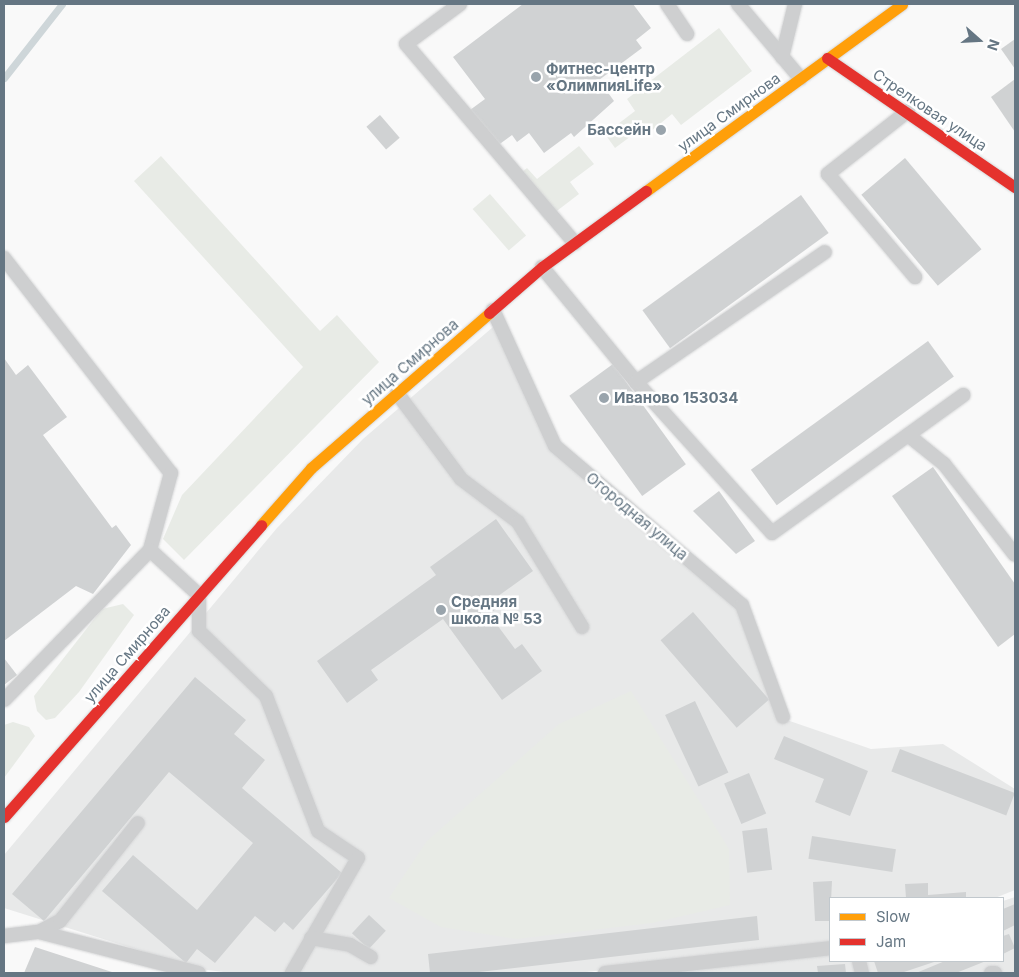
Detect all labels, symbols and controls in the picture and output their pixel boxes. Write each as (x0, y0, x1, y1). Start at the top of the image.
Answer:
north arrow (954, 15, 1004, 65)
text: N (984, 37, 1003, 53)
place label: Фитнес-центр «ОлимпияLife» (546, 59, 662, 94)
street label: Стрелковая улица (870, 65, 990, 155)
street label: улица Смирнова (674, 69, 784, 155)
marker: Фитнес-центр «ОлимпияLife» (530, 71, 542, 83)
place label: Бассейн (587, 121, 651, 139)
marker: Бассейн (655, 124, 667, 136)
street label: улица Смирнова (358, 315, 462, 409)
place label: Иваново 153034 (614, 389, 738, 407)
marker: Иваново 153034 (598, 392, 610, 404)
street label: Огородная улица (583, 468, 691, 564)
place label: Средняя школа № 53 (451, 592, 542, 627)
street label: улица Смирнова (80, 602, 174, 706)
marker: Средняя школа № 53 (435, 604, 447, 616)
legend (829, 897, 1004, 962)
text: Slow (876, 907, 910, 926)
text: Jam (876, 932, 906, 951)

